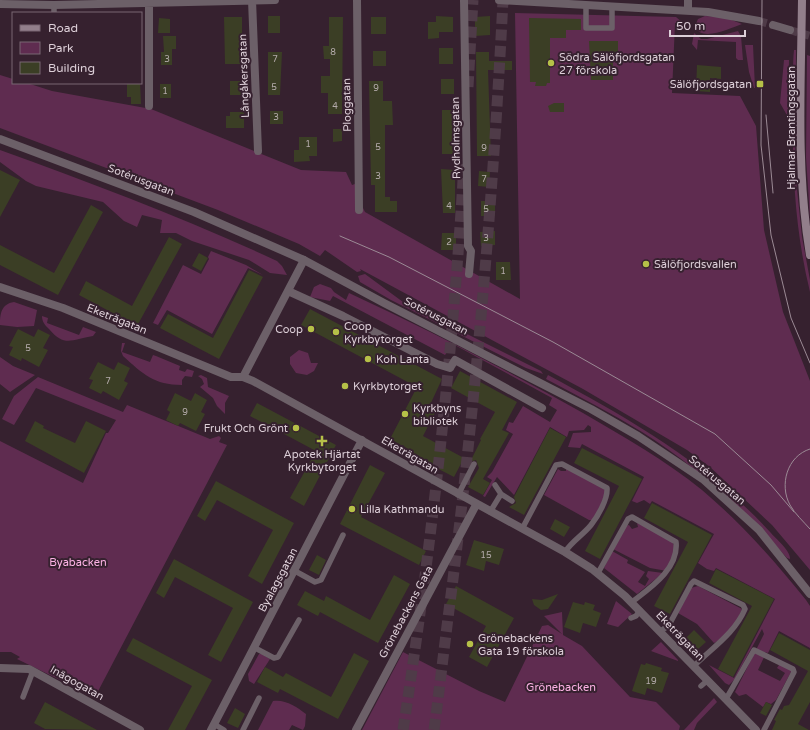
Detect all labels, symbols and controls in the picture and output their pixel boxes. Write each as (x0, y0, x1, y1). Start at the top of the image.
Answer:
legend (12, 12, 142, 84)
scale bar (670, 12, 745, 38)
text: 50 m (676, 19, 705, 33)
text: Road (48, 21, 78, 35)
street label: Långåkersgatan (236, 34, 252, 118)
text: Park (48, 41, 74, 55)
house number: 8 (330, 47, 336, 58)
place label: Södra Sälöfjordsgatan 27 förskola (559, 51, 675, 77)
house number: 3 (164, 54, 170, 65)
house number: 7 (272, 54, 278, 65)
marker: Södra Sälöfjordsgatan 27 förskola (546, 58, 556, 68)
text: Building (48, 61, 95, 75)
street label: Hjalmar Brantingsgatan (785, 66, 798, 190)
street label: Ploggatan (340, 78, 354, 132)
place label: Sälöfjordsgatan (670, 78, 752, 91)
marker: Sälöfjordsgatan (755, 79, 765, 89)
house number: 5 (271, 82, 277, 93)
house number: 9 (373, 83, 379, 94)
house number: 1 (162, 86, 168, 97)
street label: Rydholmsgatan (449, 97, 463, 179)
house number: 4 (332, 101, 338, 112)
house number: 3 (273, 112, 279, 123)
house number: 1 (305, 139, 311, 150)
house number: 5 (375, 142, 381, 153)
house number: 9 (481, 143, 487, 154)
street label: Sotérusgatan (106, 161, 176, 199)
house number: 3 (375, 171, 381, 182)
house number: 7 (481, 174, 487, 185)
house number: 4 (446, 201, 452, 212)
house number: 5 (483, 204, 489, 215)
house number: 3 (483, 233, 489, 244)
house number: 2 (446, 237, 452, 248)
place label: Sälöfjordsvallen (654, 258, 737, 271)
marker: Sälöfjordsvallen (641, 259, 651, 269)
house number: 1 (500, 266, 506, 277)
street label: Sotérusgatan (402, 294, 470, 338)
street label: Eketrägatan (85, 301, 149, 337)
place label: Coop Kyrkbytorget (344, 320, 413, 346)
place label: Coop (275, 323, 303, 336)
marker: Coop (306, 324, 316, 334)
marker: Coop Kyrkbytorget (331, 327, 341, 337)
house number: 5 (25, 343, 31, 354)
place label: Koh Lanta (376, 353, 429, 366)
marker: Koh Lanta (363, 354, 373, 364)
house number: 7 (105, 376, 111, 387)
place label: Kyrkbytorget (353, 380, 422, 393)
marker: Kyrkbytorget (340, 381, 350, 391)
place label: Kyrkbyns bibliotek (413, 402, 461, 428)
house number: 9 (182, 407, 188, 418)
marker: Kyrkbyns bibliotek (400, 409, 410, 419)
place label: Frukt Och Grönt (204, 422, 288, 435)
marker: Frukt Och Grönt (291, 423, 301, 433)
street label: Eketrägatan (379, 433, 441, 477)
marker: Apotek Hjärtat Kyrkbytorget (317, 436, 327, 446)
place label: Apotek Hjärtat Kyrkbytorget (284, 448, 360, 474)
street label: Sotérusgatan (686, 453, 748, 507)
place label: Lilla Kathmandu (360, 503, 445, 516)
marker: Lilla Kathmandu (347, 504, 357, 514)
street label: Byalagsgatan (256, 546, 300, 614)
house number: 15 (480, 550, 492, 561)
park label: Byabacken (49, 556, 107, 569)
street label: Grönebackens Gata (376, 564, 436, 660)
street label: Eketrägatan (653, 609, 707, 663)
place label: Grönebackens Gata 19 förskola (478, 632, 564, 658)
marker: Grönebackens Gata 19 förskola (465, 639, 475, 649)
street label: Inägogatan (48, 663, 106, 703)
house number: 19 (645, 676, 657, 687)
park label: Grönebacken (526, 681, 596, 694)

